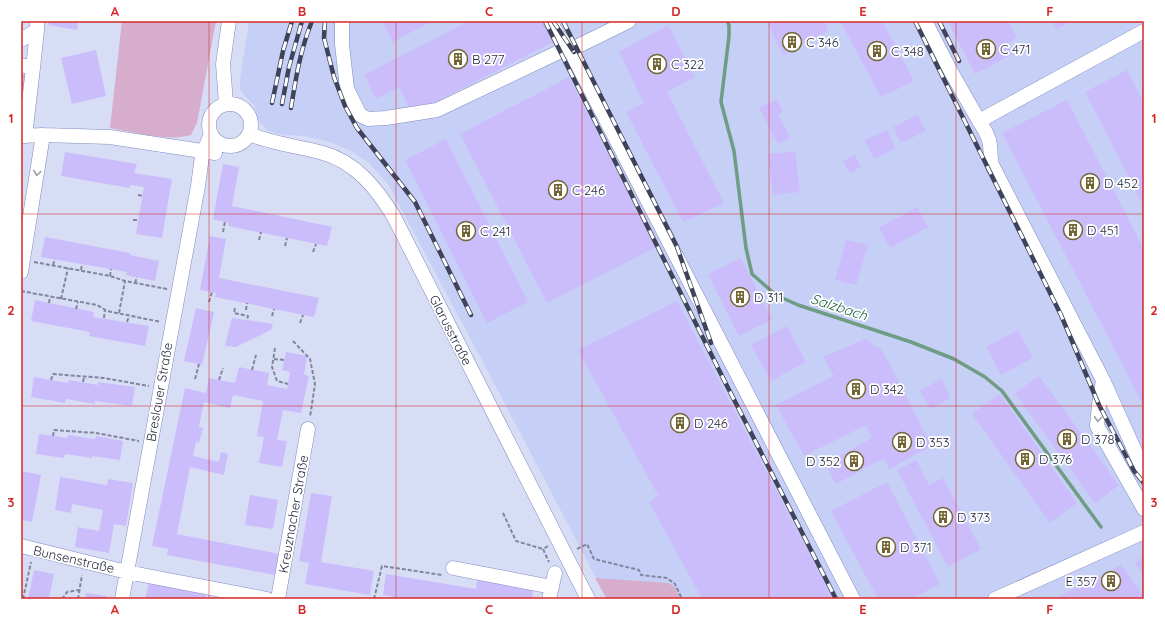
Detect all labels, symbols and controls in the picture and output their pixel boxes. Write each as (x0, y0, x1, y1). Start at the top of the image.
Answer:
text: A (111, 3, 120, 19)
text: B (298, 3, 306, 19)
text: C (485, 3, 493, 19)
text: D (671, 3, 681, 19)
text: E (859, 3, 867, 19)
text: F (1046, 3, 1054, 19)
building icon: C 346 (781, 31, 803, 53)
place label: C 346 (806, 34, 839, 50)
building icon: C 471 (975, 38, 997, 60)
building icon: C 348 (866, 40, 888, 62)
place label: C 471 (1000, 41, 1031, 57)
place label: C 348 (891, 43, 924, 59)
building icon: B 277 (447, 48, 469, 70)
place label: B 277 (472, 51, 505, 67)
building icon: C 322 (646, 53, 668, 75)
place label: C 322 (671, 56, 704, 72)
text: 1 (8, 110, 14, 126)
text: 1 (1151, 110, 1157, 126)
one-way arrow (33, 170, 42, 176)
building icon: D 452 (1079, 172, 1101, 194)
place label: D 452 (1104, 175, 1138, 191)
building icon: C 246 (547, 179, 569, 201)
place label: C 246 (572, 182, 605, 198)
building icon: D 451 (1062, 219, 1084, 241)
building icon: C 241 (455, 220, 477, 242)
place label: D 451 (1087, 222, 1119, 238)
place label: C 241 (480, 223, 511, 239)
building icon: D 311 (729, 286, 751, 308)
place label: D 311 (754, 289, 783, 305)
water label: Salzbach (808, 289, 871, 325)
street label: Glarusstraße (426, 292, 476, 368)
text: 2 (7, 302, 15, 318)
text: 2 (1150, 302, 1158, 318)
street label: Breslauer Straße (142, 341, 176, 443)
building icon: D 342 (845, 378, 867, 400)
place label: D 342 (870, 381, 904, 397)
building icon: D 246 (669, 412, 691, 434)
place label: D 246 (694, 415, 728, 431)
one-way arrow (1093, 416, 1102, 422)
building icon: D 378 (1056, 428, 1078, 450)
building icon: D 353 (891, 431, 913, 453)
place label: D 378 (1081, 431, 1114, 447)
place label: D 353 (916, 434, 950, 450)
building icon: D 376 (1014, 448, 1036, 470)
building icon: D 352 (843, 450, 865, 472)
place label: D 376 (1039, 451, 1072, 467)
place label: D 352 (806, 453, 840, 469)
street label: Kreuznacher Straße (275, 454, 311, 574)
text: 3 (8, 494, 15, 510)
text: 3 (1151, 494, 1158, 510)
building icon: D 373 (932, 506, 954, 528)
place label: D 373 (957, 509, 990, 525)
building icon: D 371 (875, 536, 897, 558)
place label: D 371 (900, 539, 932, 555)
street label: Bunsenstraße (32, 542, 116, 576)
building icon: E 357 (1100, 570, 1122, 592)
place label: E 357 (1066, 573, 1097, 589)
text: A (111, 601, 120, 617)
text: B (298, 601, 306, 617)
text: C (485, 601, 493, 617)
text: D (671, 601, 681, 617)
text: E (859, 601, 867, 617)
text: F (1046, 601, 1054, 617)

